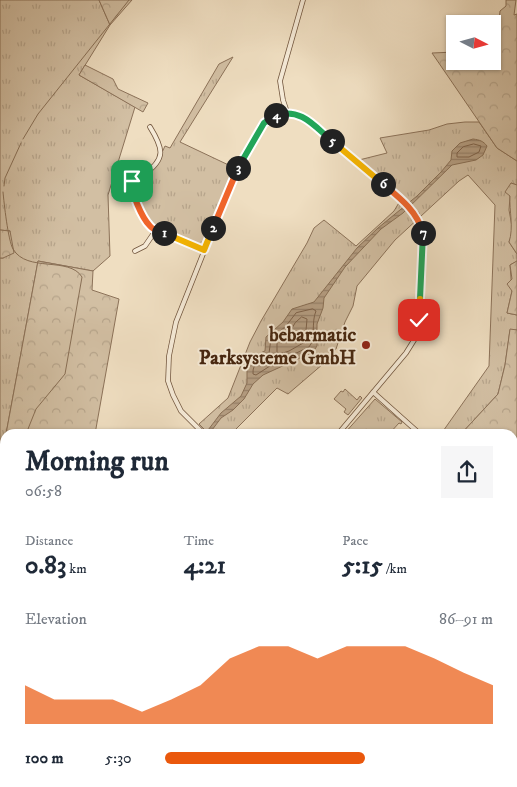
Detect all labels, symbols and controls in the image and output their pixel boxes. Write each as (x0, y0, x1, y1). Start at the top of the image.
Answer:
north arrow (446, 15, 501, 70)
map controls (446, 15, 501, 70)
pin: 4 (264, 102, 288, 128)
text: 4 (272, 106, 281, 124)
pin: 5 (320, 128, 344, 154)
text: 5 (329, 132, 336, 150)
pin: 3 (226, 156, 250, 180)
text: 3 (236, 159, 241, 177)
pin (111, 160, 153, 202)
icon: arrive (118, 167, 146, 195)
pin: 6 (370, 172, 396, 196)
text: 6 (380, 175, 387, 193)
pin: 2 (200, 216, 226, 240)
text: 2 (210, 219, 217, 237)
pin: 1 (152, 220, 176, 246)
pin: 7 (410, 220, 436, 246)
text: 1 (162, 224, 167, 242)
text: 7 (420, 224, 427, 242)
pin (398, 299, 440, 341)
icon: check (405, 306, 433, 334)
place label: bebarmatic Parksysteme GmbH (199, 323, 356, 371)
marker: bebarmatic Parksysteme GmbH (360, 339, 372, 351)
text: Morning run (25, 444, 169, 479)
button: share (441, 446, 493, 498)
text: 06:58 (25, 481, 62, 501)
text: Distance (25, 532, 73, 550)
text: Time (184, 532, 214, 550)
text: Pace (342, 532, 368, 550)
text: 0.83 (25, 550, 66, 581)
text: 4:21 (184, 550, 226, 581)
text: 5:15 (342, 550, 383, 581)
text: km (66, 560, 87, 578)
text: /km (383, 560, 407, 578)
text: Elevation (25, 609, 87, 629)
text: 86–91 m (439, 609, 493, 629)
text: 100 m (25, 748, 64, 768)
text: 5:30 (105, 748, 132, 768)

